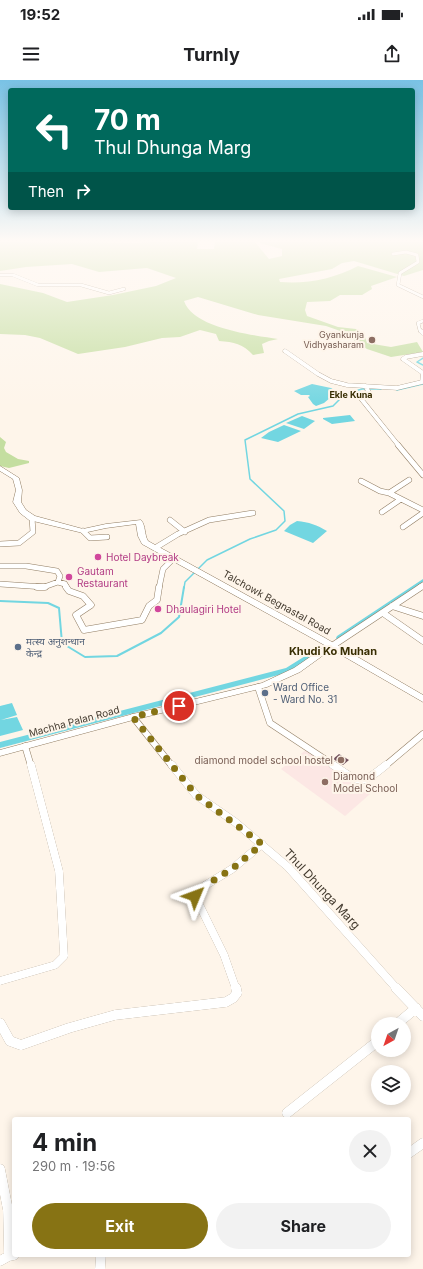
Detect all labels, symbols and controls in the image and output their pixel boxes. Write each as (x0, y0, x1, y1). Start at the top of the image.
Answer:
text: 19:52 (20, 5, 60, 24)
icon: menu (20, 43, 42, 65)
icon: share (381, 43, 403, 65)
text: Turnly (183, 44, 240, 65)
text: 70 m (94, 103, 161, 137)
icon: left (28, 104, 80, 156)
text: Thul Dhunga Marg (94, 137, 251, 158)
icon: right (72, 180, 94, 202)
text: Then (28, 182, 64, 201)
place label: Gyankunja Vidhyasharam (303, 329, 364, 350)
marker: Gyankunja Vidhyasharam (367, 335, 377, 345)
district label: Ekle Kuna (329, 389, 373, 400)
place label: Hotel Daybreak (106, 551, 179, 563)
marker: Hotel Daybreak (93, 552, 103, 562)
place label: Gautam Restaurant (77, 565, 129, 589)
street label: Talchowk Begnastal Road (221, 567, 333, 637)
marker: Gautam Restaurant (64, 572, 74, 582)
place label: Dhaulagiri Hotel (166, 603, 241, 615)
marker: Dhaulagiri Hotel (153, 604, 163, 614)
place label: मत्स्य अनुशन्धान केन्द्र (26, 635, 85, 659)
marker: मत्स्य अनुशन्धान केन्द्र (13, 642, 23, 652)
district label: Khudi Ko Muhan (289, 644, 377, 658)
place label: Ward Office - Ward No. 31 (273, 681, 337, 705)
marker: Ward Office - Ward No. 31 (260, 688, 270, 698)
pin (162, 689, 196, 723)
icon: arrive (168, 695, 190, 717)
street label: Machha Palan Road (27, 703, 121, 739)
place label: diamond model school hostel (195, 754, 333, 766)
marker: diamond model school hostel (336, 755, 346, 765)
place label: Diamond Model School (333, 770, 398, 794)
marker: Diamond Model School (320, 777, 330, 787)
street label: Thul Dhunga Marg (281, 845, 364, 932)
position arrow (174, 875, 216, 917)
north arrow (371, 1017, 411, 1057)
map controls (371, 1017, 411, 1105)
button: layers (371, 1065, 411, 1105)
text: 4 min (32, 1128, 97, 1157)
button: close (349, 1130, 391, 1172)
text: 290 m · 19:56 (32, 1158, 115, 1174)
button: Exit (32, 1203, 208, 1249)
button: Share (216, 1203, 391, 1249)

